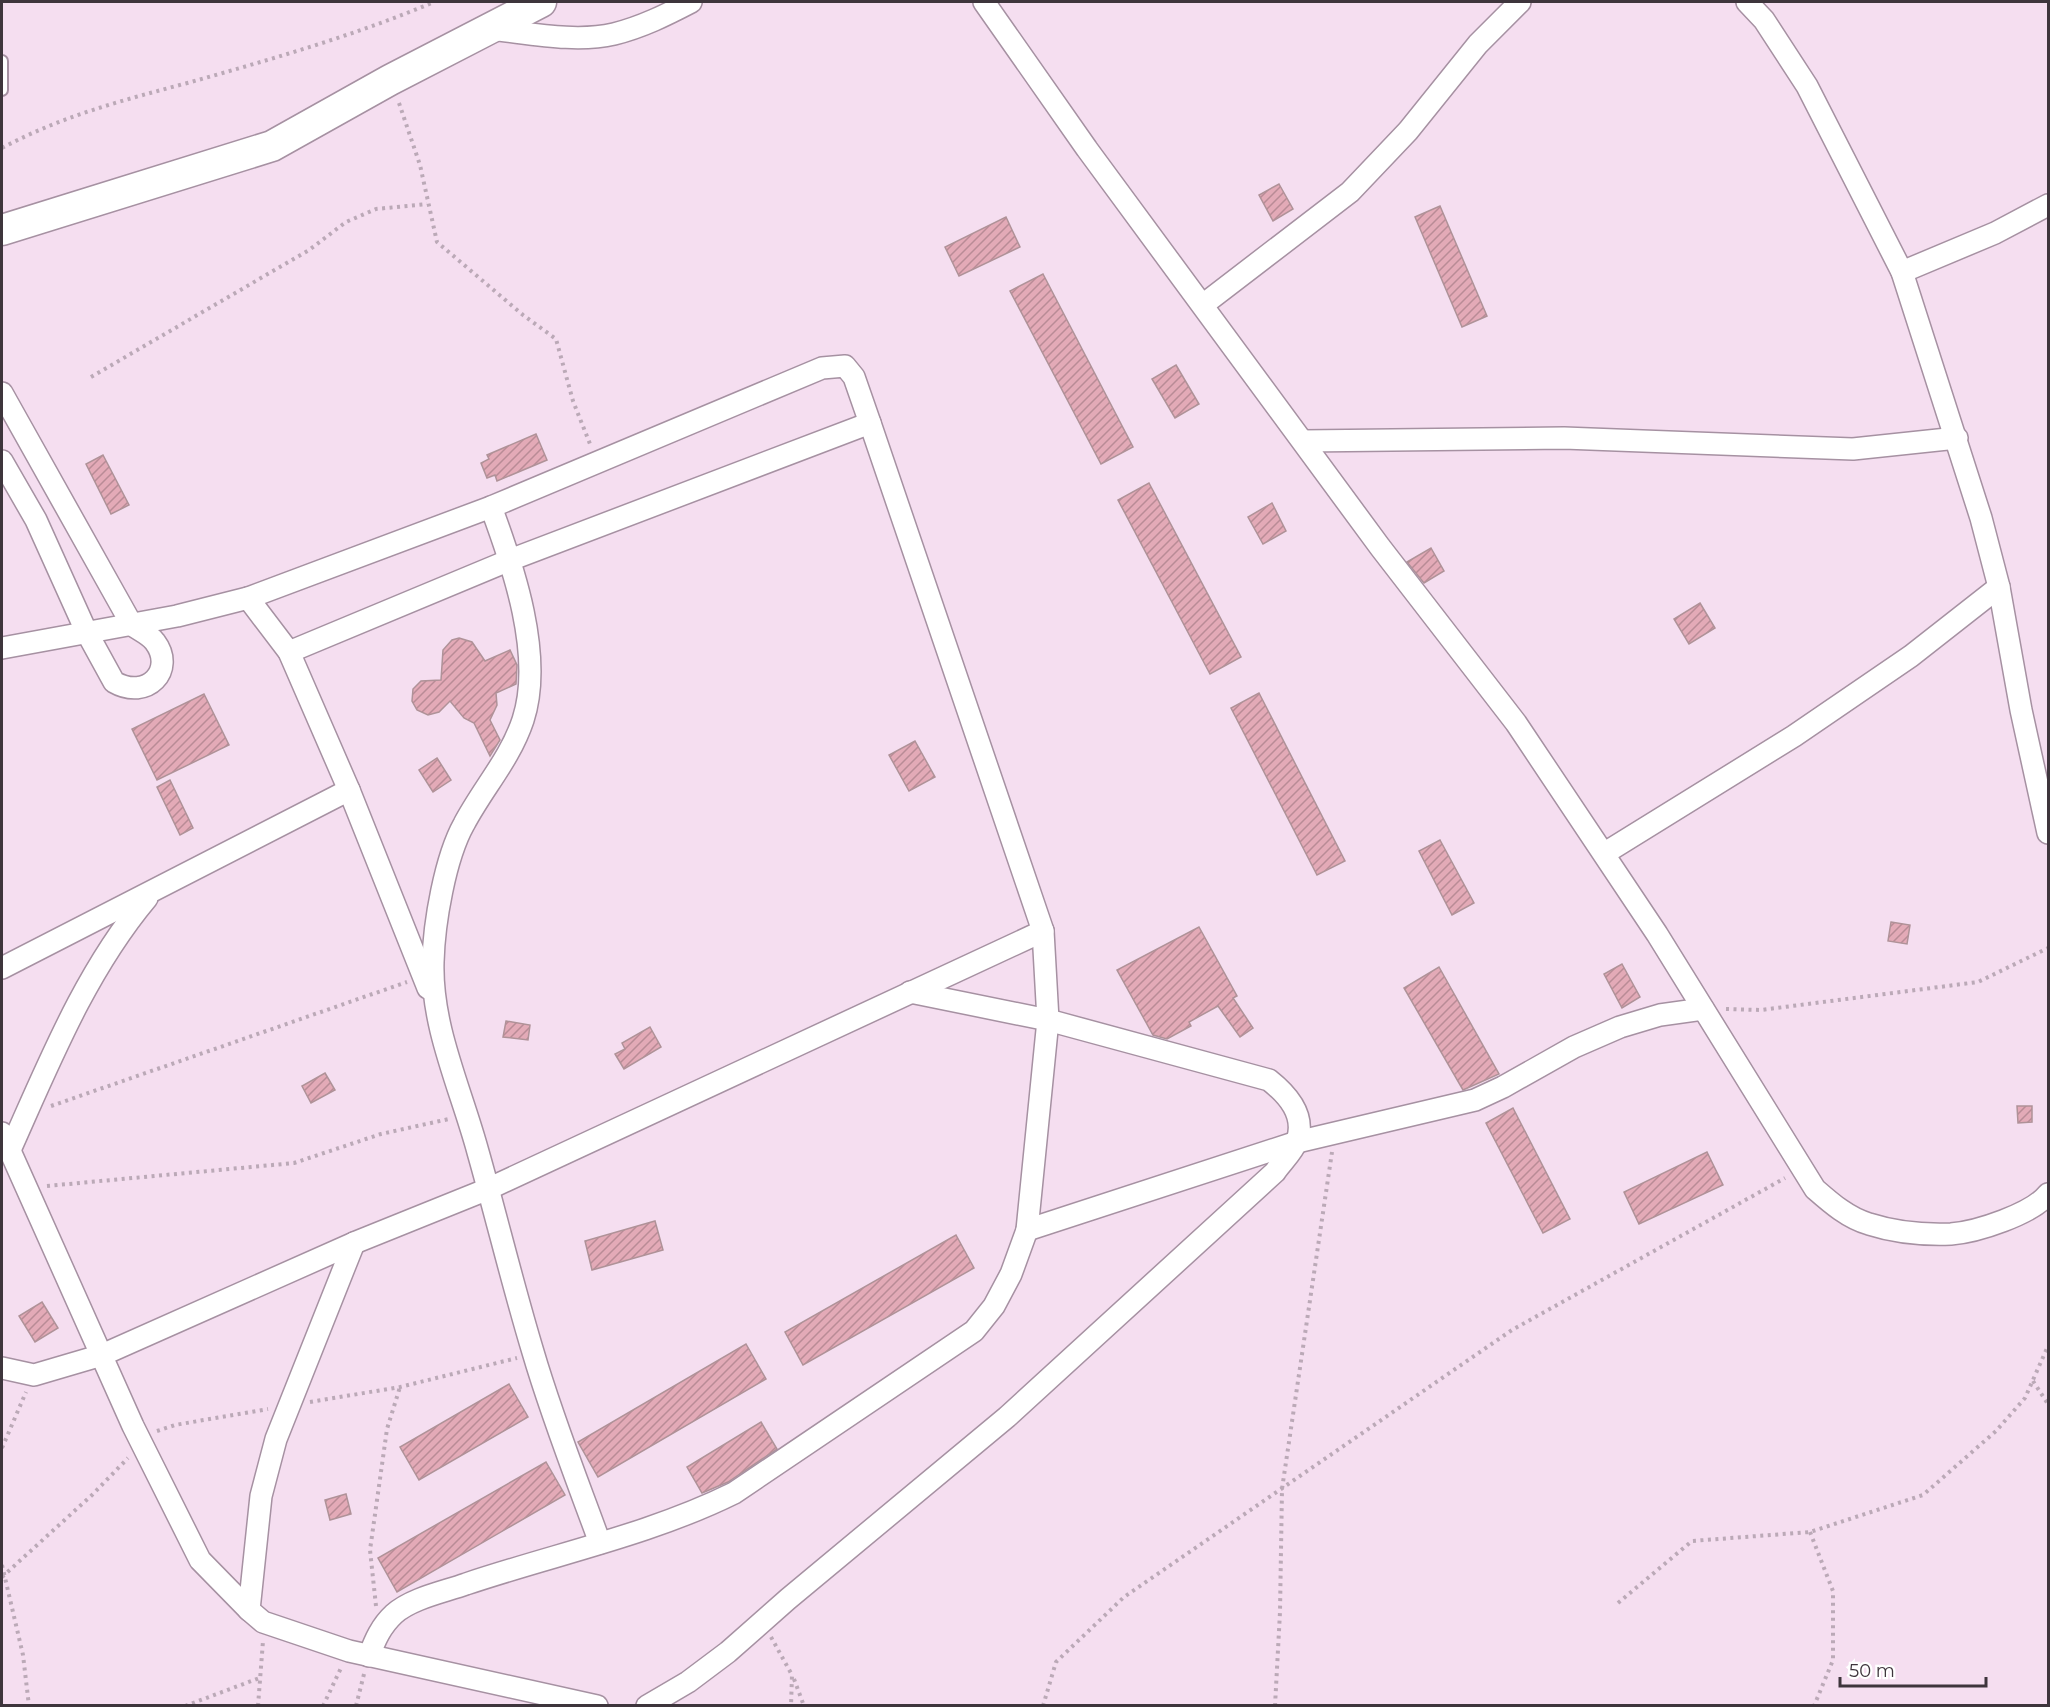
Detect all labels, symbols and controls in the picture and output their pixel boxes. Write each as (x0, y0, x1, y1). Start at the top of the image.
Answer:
scale bar (1840, 1650, 1986, 1688)
text: 50 m (1849, 1660, 1895, 1682)

